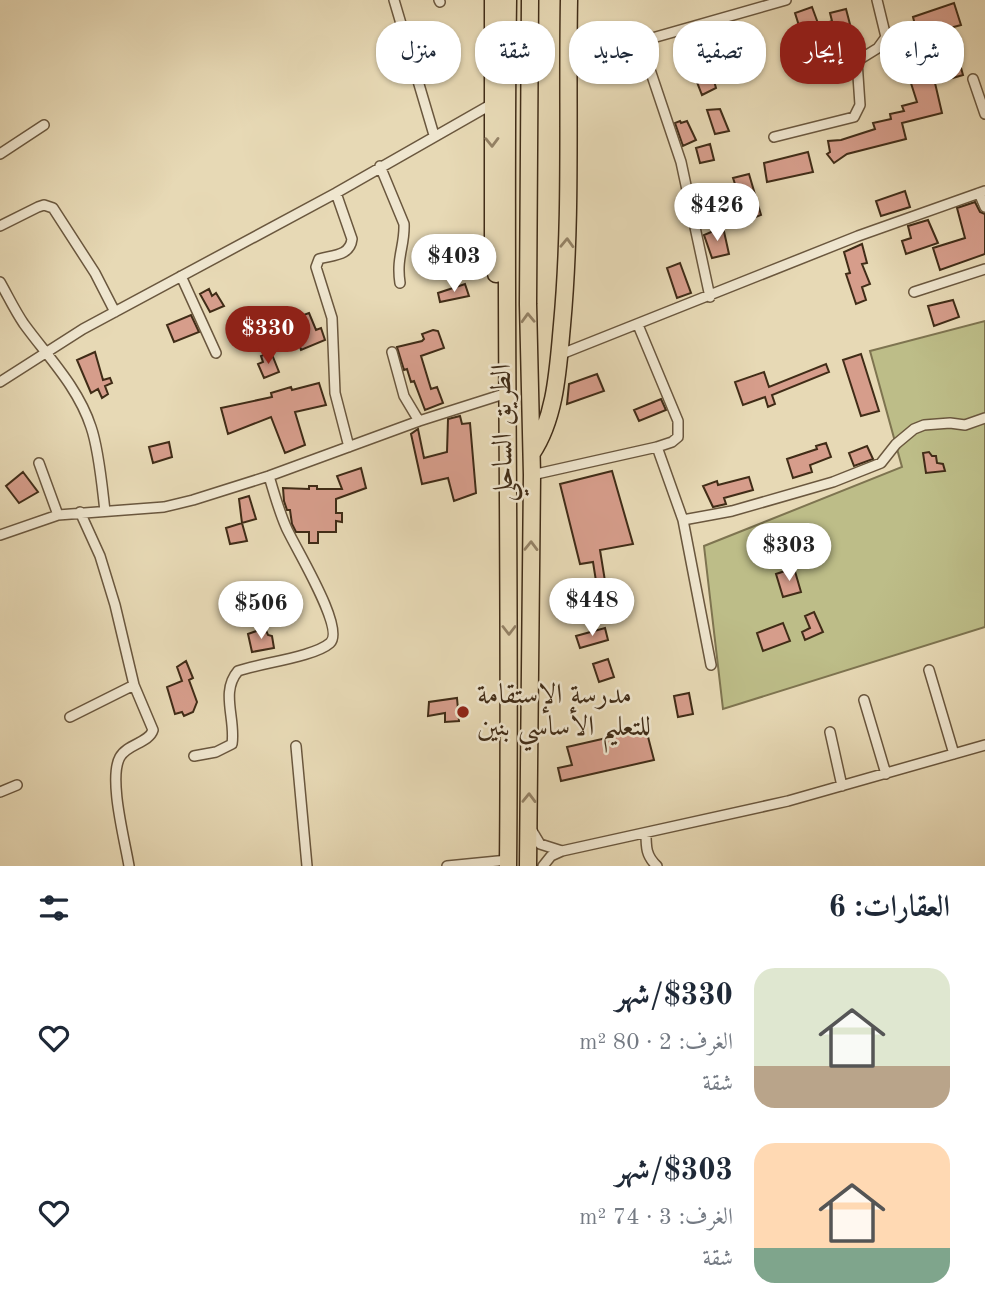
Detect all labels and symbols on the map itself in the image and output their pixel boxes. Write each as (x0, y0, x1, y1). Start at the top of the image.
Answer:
one-way arrow (485, 136, 500, 147)
pin: $426 (676, 184, 758, 243)
pin: $403 (413, 234, 495, 294)
one-way arrow (560, 238, 575, 249)
pin: $330 (227, 306, 309, 366)
one-way arrow (521, 313, 536, 324)
street label: الطريق الساحلي (489, 363, 529, 502)
pin: $303 (748, 524, 830, 583)
one-way arrow (523, 540, 539, 551)
pin: $448 (551, 578, 633, 638)
pin: $506 (220, 582, 302, 641)
one-way arrow (501, 626, 517, 636)
place label: مدرسة اﻹستقامة للتعليم اﻷساسي بنين (477, 682, 651, 753)
marker: مدرسة اﻹستقامة للتعليم اﻷساسي بنين (455, 704, 471, 720)
one-way arrow (522, 792, 537, 803)

